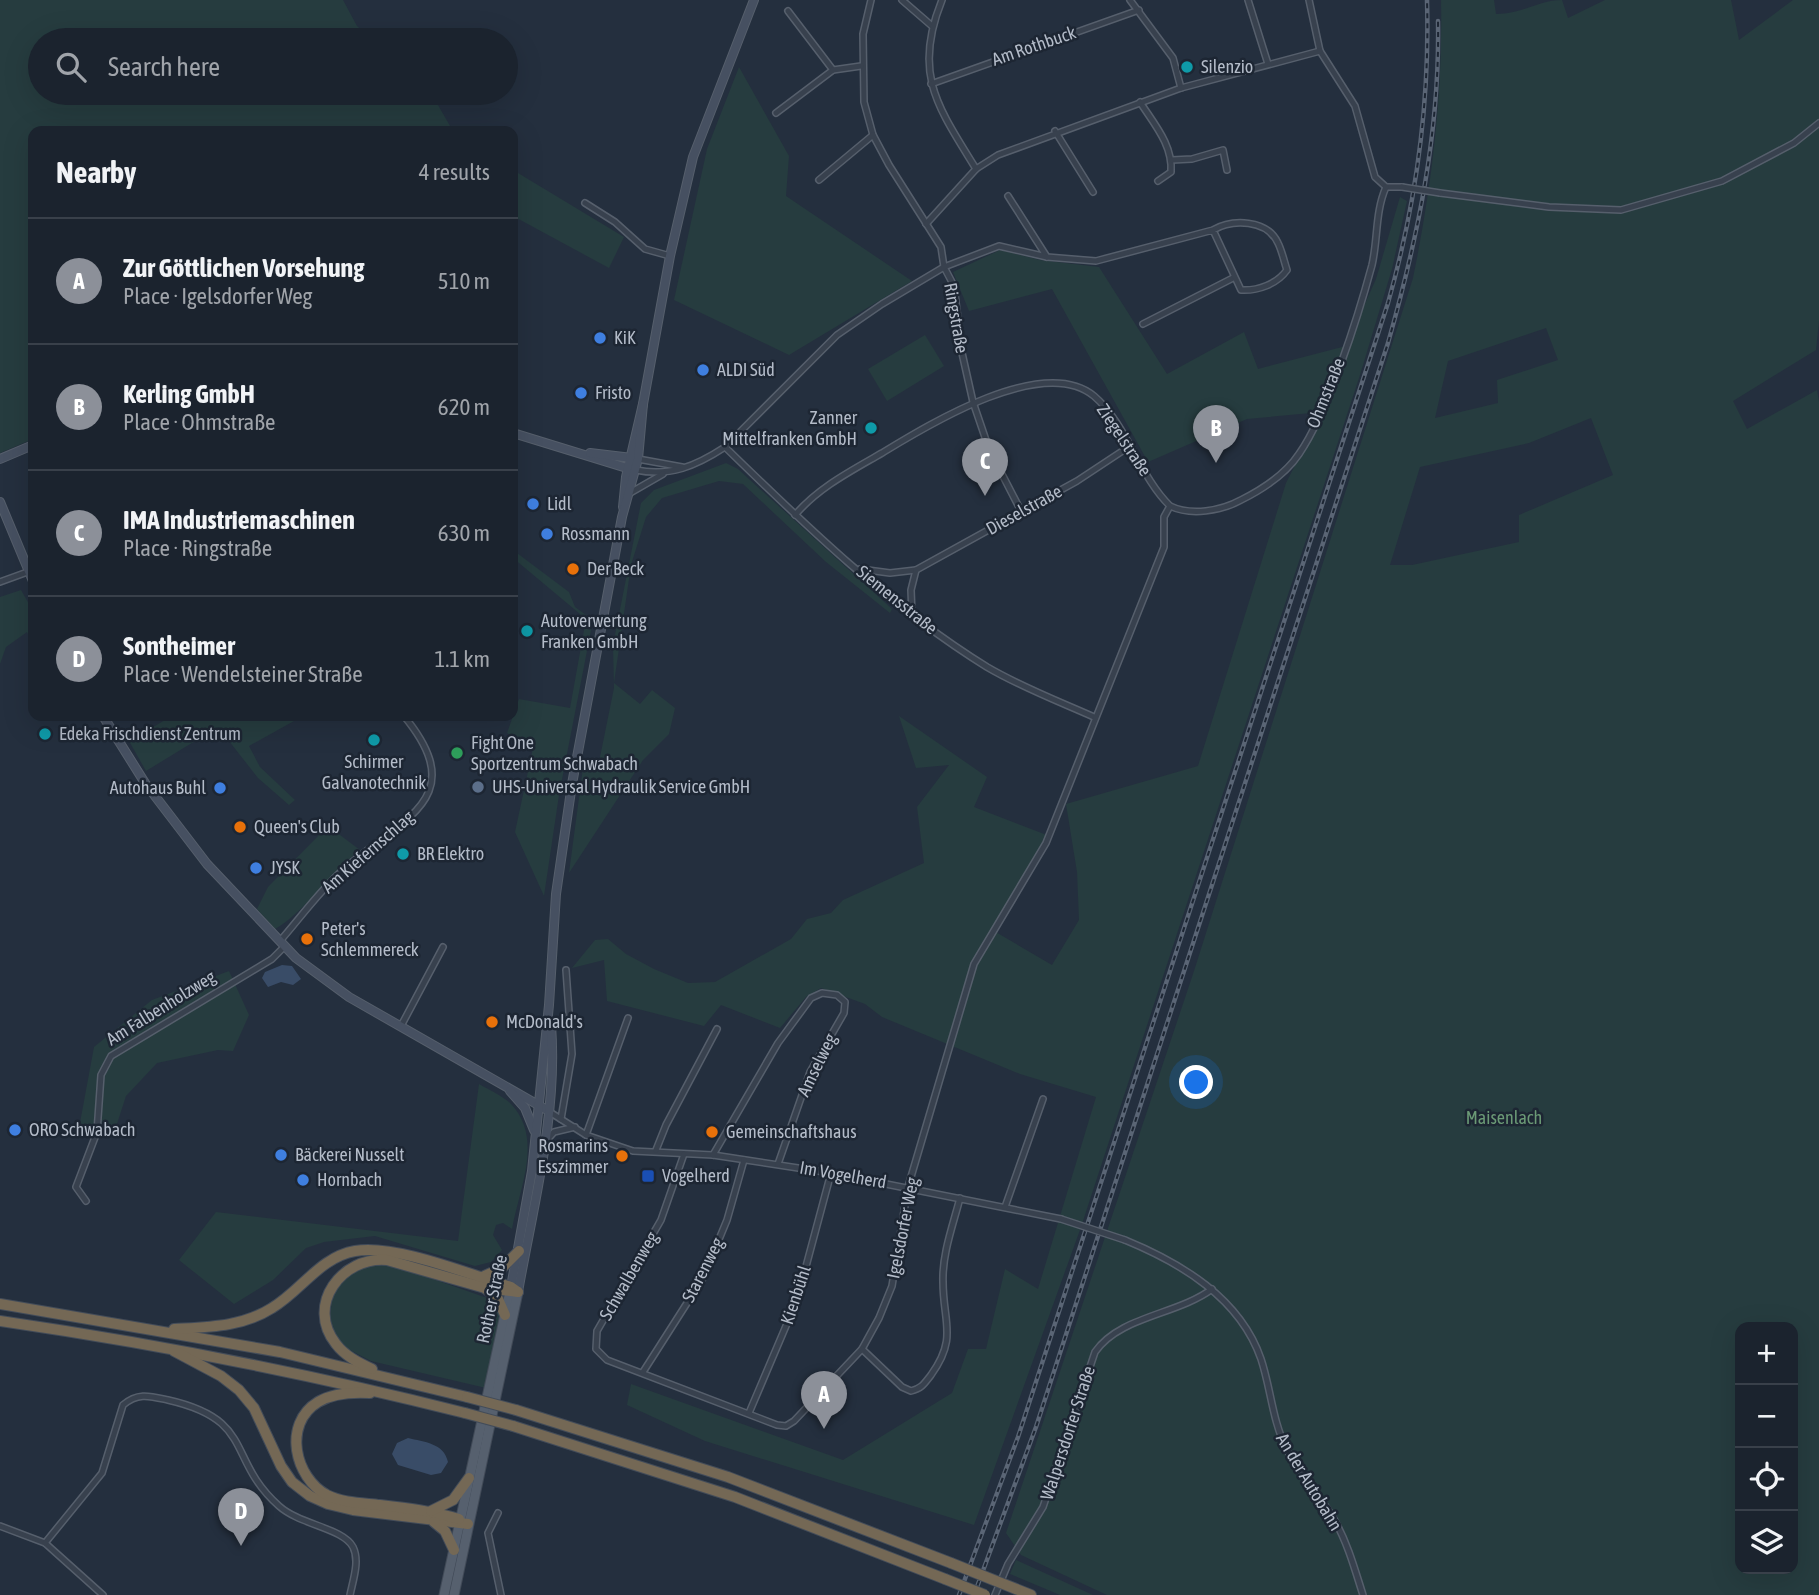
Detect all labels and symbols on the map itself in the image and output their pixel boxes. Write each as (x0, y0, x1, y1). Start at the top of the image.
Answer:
street label: Am Rothbuck (989, 21, 1079, 70)
place label: Silenzio (1201, 56, 1253, 77)
marker: Silenzio (1179, 59, 1195, 75)
street label: Ringstraße (940, 281, 973, 355)
place label: KiK (614, 327, 636, 348)
marker: KiK (592, 330, 608, 346)
street label: Ohmstraße (1302, 355, 1349, 431)
place label: ALDI Süd (717, 359, 775, 380)
marker: ALDI Süd (695, 362, 711, 378)
place label: Fristo (595, 382, 631, 403)
marker: Fristo (573, 385, 589, 401)
street label: Ziegelstraße (1093, 400, 1156, 480)
pin: B (1193, 405, 1239, 463)
place label: Zanner Mittelfranken GmbH (722, 407, 858, 449)
marker: Zanner Mittelfranken GmbH (863, 420, 879, 436)
pin: C (962, 438, 1008, 496)
street label: Dieselstraße (982, 480, 1065, 539)
place label: Lidl (547, 493, 572, 514)
marker: Lidl (525, 496, 541, 512)
place label: Rossmann (561, 523, 630, 544)
marker: Rossmann (539, 526, 555, 542)
place label: Der Beck (587, 558, 644, 579)
marker: Der Beck (565, 561, 581, 577)
street label: Siemensstraße (853, 561, 942, 638)
place label: Autoverwertung Franken GmbH (541, 610, 647, 652)
marker: Autoverwertung Franken GmbH (519, 623, 535, 639)
place label: Edeka Frischdienst Zentrum (59, 723, 241, 744)
marker: Edeka Frischdienst Zentrum (37, 726, 53, 742)
marker: Schirmer Galvanotechnik (366, 732, 382, 748)
place label: Fight One Sportzentrum Schwabach (471, 732, 638, 774)
marker: Fight One Sportzentrum Schwabach (449, 745, 465, 761)
place label: Schirmer Galvanotechnik (322, 751, 426, 793)
place label: UHS-Universal Hydraulik Service GmbH (492, 776, 750, 797)
place label: Autohaus Buhl (110, 777, 206, 798)
marker: UHS-Universal Hydraulik Service GmbH (470, 779, 486, 795)
marker: Autohaus Buhl (212, 780, 228, 796)
street label: Am Kiefernschlag (317, 806, 418, 897)
place label: Queen's Club (254, 816, 340, 837)
marker: Queen's Club (232, 819, 248, 835)
place label: BR Elektro (417, 843, 484, 864)
marker: BR Elektro (395, 846, 411, 862)
place label: JYSK (270, 857, 300, 878)
marker: JYSK (248, 860, 264, 876)
place label: Peter's Schlemmereck (321, 918, 419, 960)
marker: Peter's Schlemmereck (299, 931, 315, 947)
street label: Am Falbenholzweg (102, 966, 219, 1050)
place label: McDonald's (506, 1011, 583, 1032)
marker: McDonald's (484, 1014, 500, 1030)
street label: Amselweg (792, 1030, 841, 1100)
your location (1179, 1065, 1213, 1099)
park label: Maisenlach (1466, 1107, 1542, 1128)
place label: ORO Schwabach (29, 1119, 136, 1140)
place label: Gemeinschaftshaus (726, 1121, 856, 1142)
marker: ORO Schwabach (7, 1122, 23, 1138)
marker: Gemeinschaftshaus (704, 1124, 720, 1140)
place label: Rosmarins Esszimmer (538, 1135, 609, 1177)
place label: Bäckerei Nusselt (295, 1144, 405, 1165)
marker: Bäckerei Nusselt (273, 1147, 289, 1163)
marker: Rosmarins Esszimmer (614, 1148, 630, 1164)
street label: Im Vogelherd (798, 1157, 888, 1192)
place label: Vogelherd (662, 1165, 730, 1186)
marker: Vogelherd (640, 1168, 656, 1184)
place label: Hornbach (317, 1169, 382, 1190)
marker: Hornbach (295, 1172, 311, 1188)
street label: Igelsdorfer Weg (882, 1175, 923, 1280)
street label: Schwalbenweg (595, 1228, 662, 1324)
street label: Starenweg (677, 1234, 728, 1306)
street label: Rother Straße (472, 1253, 511, 1345)
street label: Kienbühl (776, 1263, 815, 1327)
street label: Walpersdorfer Straße (1036, 1363, 1099, 1503)
pin: A (801, 1371, 847, 1429)
street label: An der Autobahn (1272, 1429, 1347, 1534)
pin: D (218, 1488, 264, 1546)

